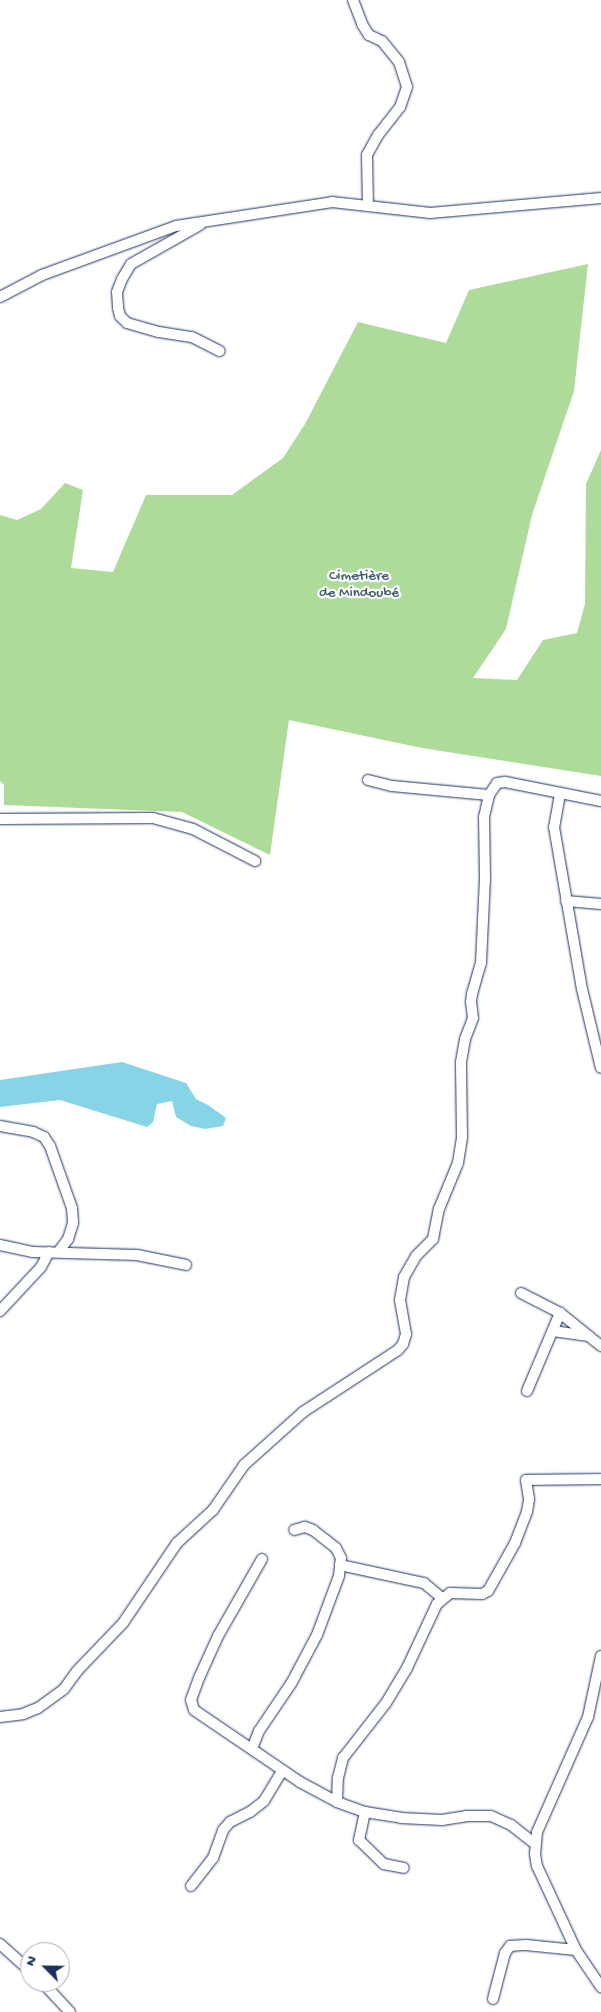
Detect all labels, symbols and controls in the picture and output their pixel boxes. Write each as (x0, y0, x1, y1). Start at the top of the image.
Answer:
park label: Cimetière de Mindoubé (319, 567, 399, 602)
north arrow (20, 1942, 70, 1992)
text: N (22, 1954, 41, 1969)

